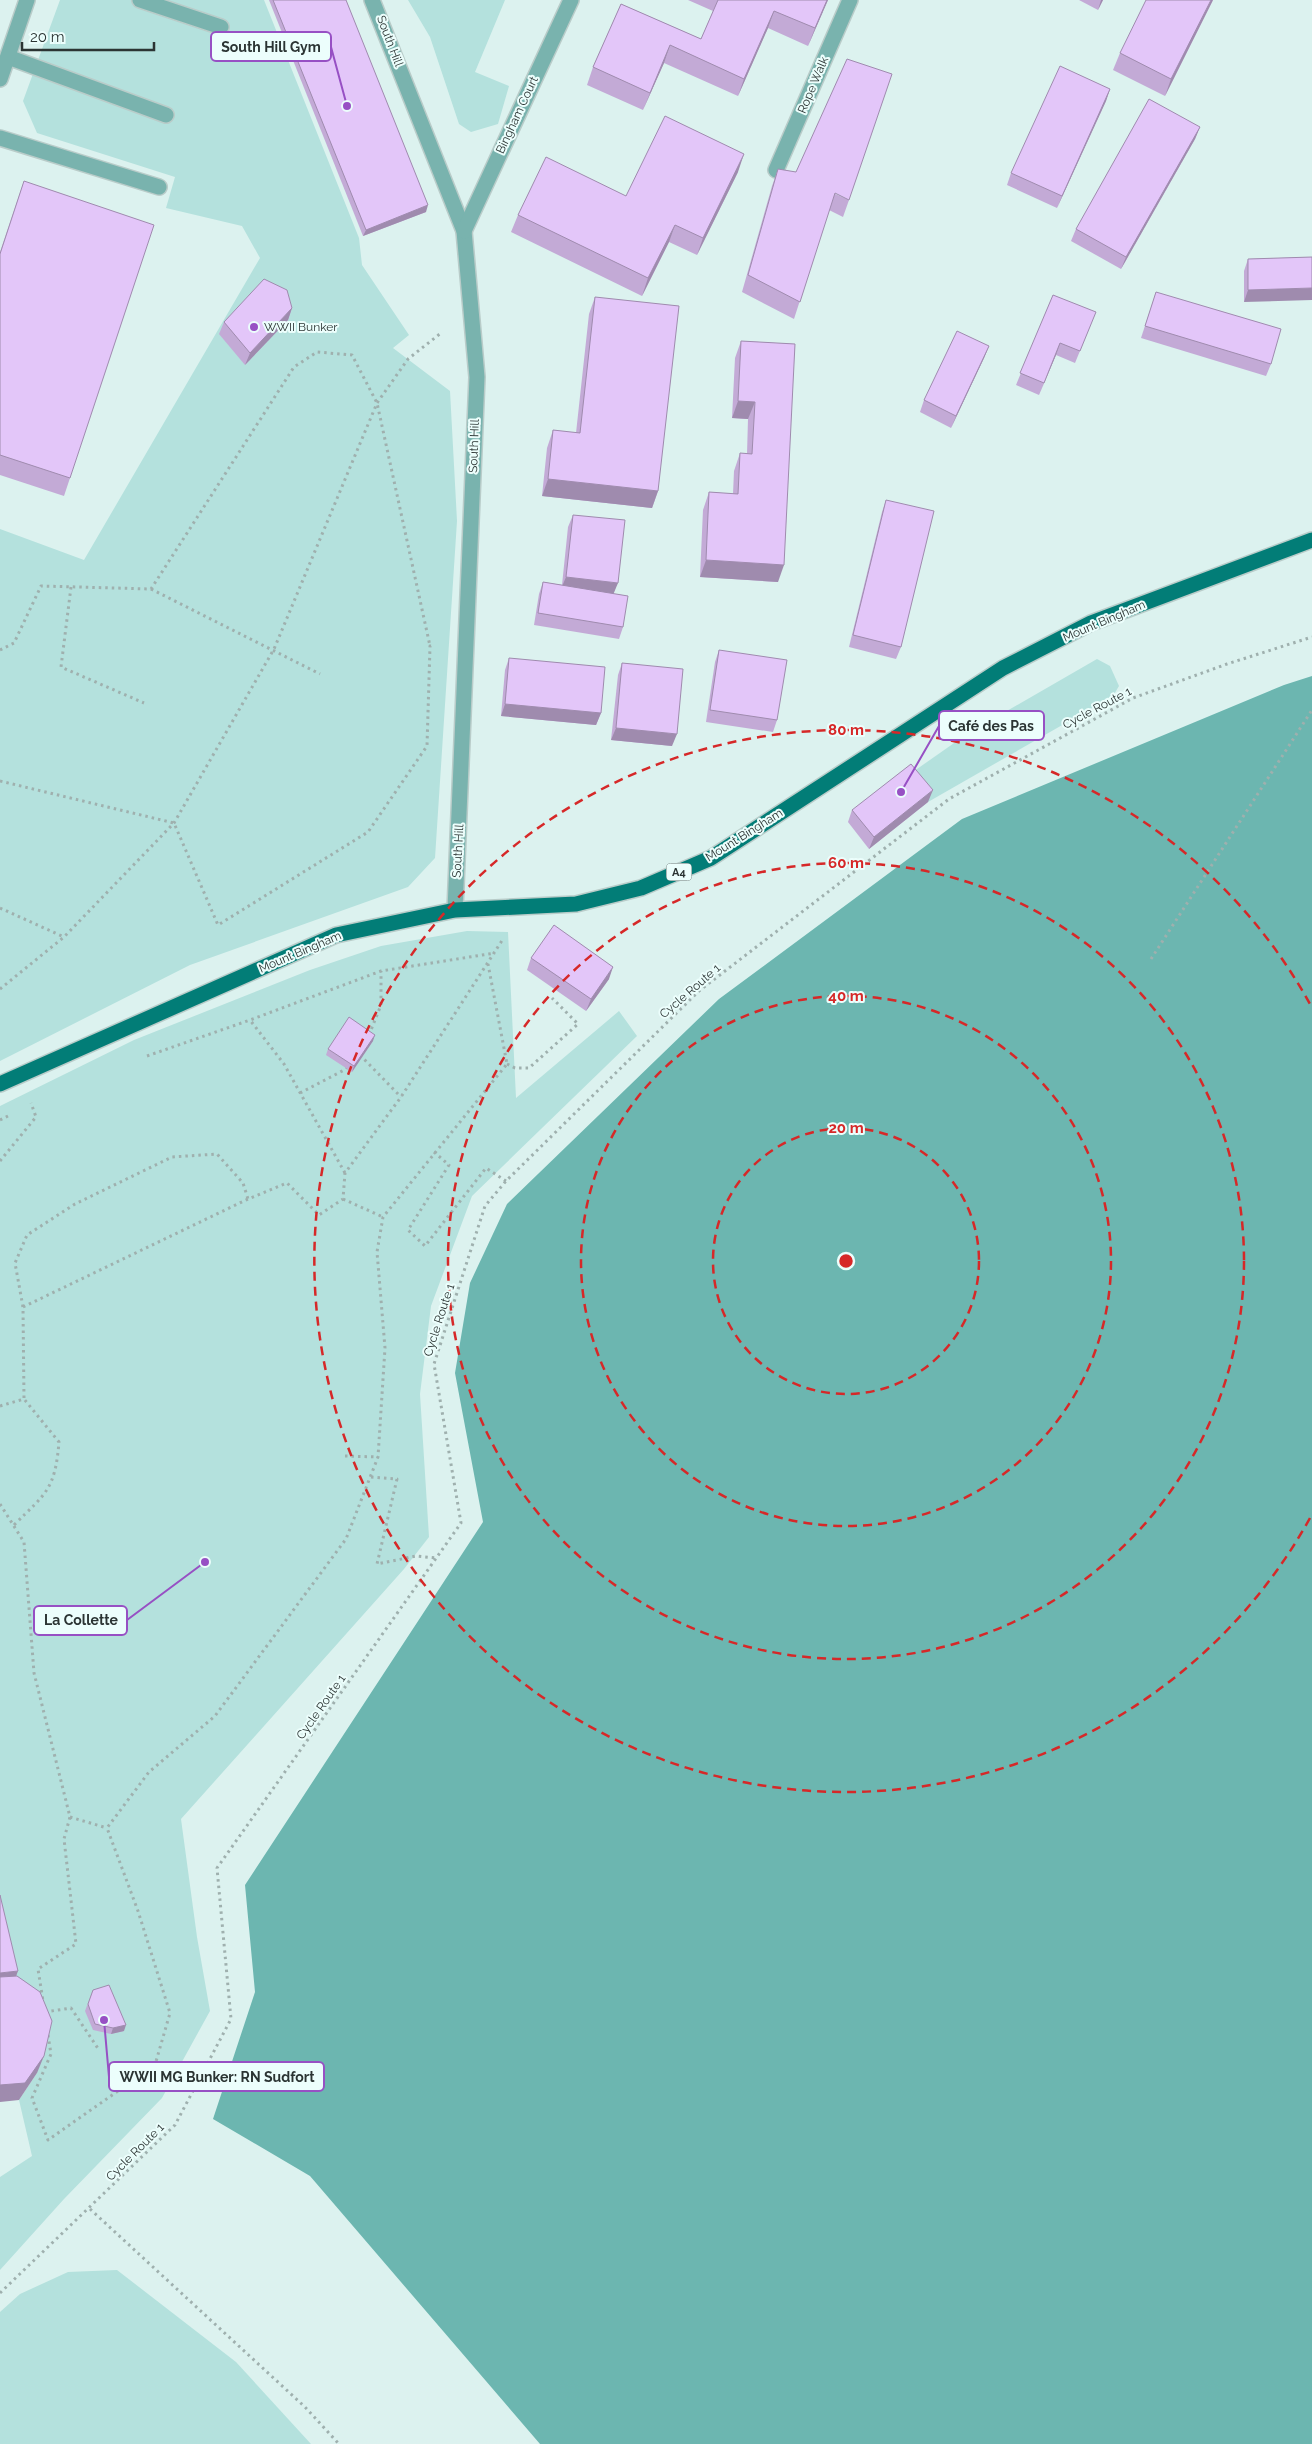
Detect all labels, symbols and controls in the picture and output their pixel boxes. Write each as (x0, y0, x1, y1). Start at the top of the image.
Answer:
street label: South Hill (374, 13, 406, 69)
scale bar (22, 20, 155, 52)
text: 20 m (30, 28, 65, 46)
callout: South Hill Gym (211, 32, 331, 61)
text: South Hill Gym (221, 39, 321, 55)
street label: Rope Walk (795, 54, 831, 115)
street label: Bingham Court (493, 74, 541, 156)
place label: WWII Bunker (264, 320, 338, 334)
marker: WWII Bunker (248, 321, 260, 333)
street label: South Hill (466, 418, 482, 473)
street label: Mount Bingham (1061, 597, 1147, 645)
street label: Cycle Route 1 (1060, 684, 1134, 732)
callout: Café des Pas (939, 711, 1044, 740)
text: Café des Pas (948, 718, 1034, 734)
text: 80 m (828, 721, 864, 739)
street label: Mount Bingham (703, 806, 785, 864)
street label: South Hill (450, 823, 466, 878)
text: 60 m (828, 854, 864, 872)
road number: A4 (666, 864, 692, 880)
street label: Mount Bingham (257, 928, 343, 976)
street label: Cycle Route 1 (657, 961, 723, 1021)
text: 40 m (828, 987, 864, 1005)
text: 20 m (828, 1119, 864, 1137)
centre of rings (837, 1252, 855, 1270)
street label: Cycle Route 1 (421, 1282, 457, 1358)
callout: La Collette (34, 1606, 127, 1635)
text: La Collette (44, 1612, 119, 1628)
street label: Cycle Route 1 (294, 1672, 348, 1742)
callout: WWII MG Bunker: RN Sudfort (109, 2062, 324, 2091)
text: WWII MG Bunker: RN Sudfort (119, 2069, 315, 2085)
street label: Cycle Route 1 (103, 2120, 167, 2184)

